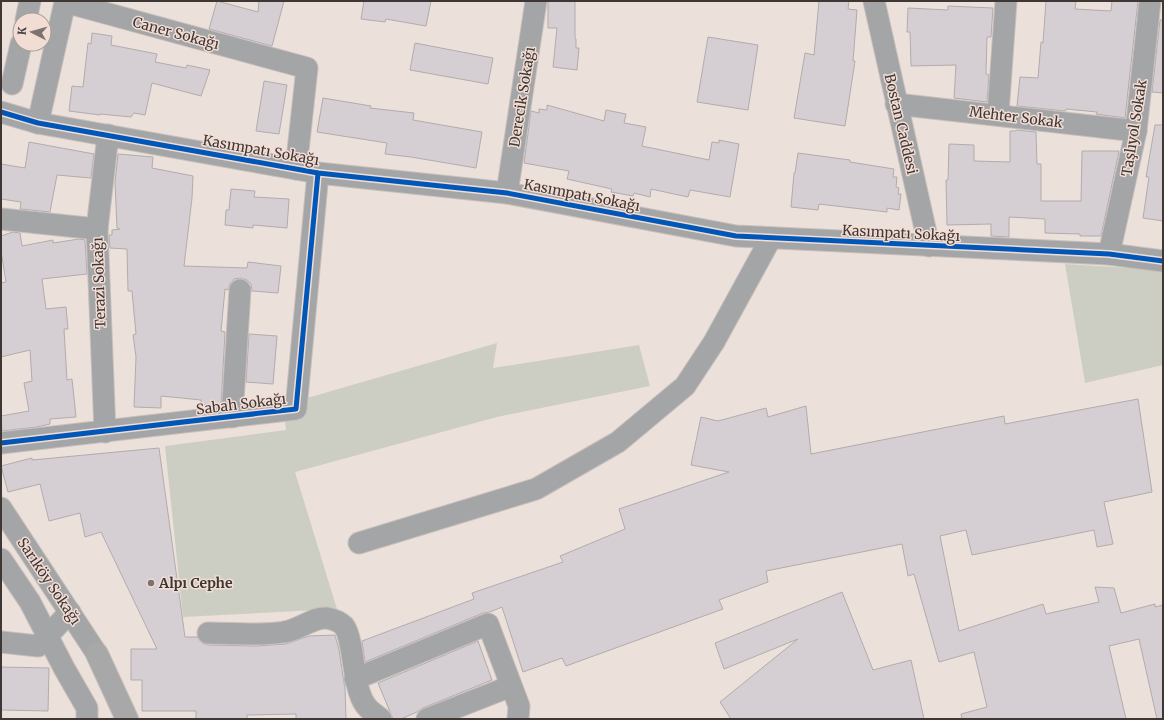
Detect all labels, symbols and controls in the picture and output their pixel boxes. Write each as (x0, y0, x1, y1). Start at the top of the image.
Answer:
north arrow (12, 12, 52, 52)
street label: Caner Sokağı (131, 13, 222, 53)
text: K (15, 25, 30, 36)
street label: Derecik Sokağı (505, 45, 539, 148)
street label: Bostan Caddesi (881, 72, 921, 177)
street label: Taşlıyol Sokak (1117, 78, 1151, 178)
street label: Mehter Sokak (968, 102, 1064, 132)
street label: Kasımpatı Sokağı (201, 131, 321, 169)
street label: Kasımpatı Sokağı (522, 175, 642, 215)
street label: Kasımpatı Sokağı (842, 221, 961, 245)
street label: Terazi Sokağı (88, 236, 110, 329)
street label: Sabah Sokağı (195, 389, 288, 418)
street label: Sarıköy Sokağı (13, 534, 85, 628)
place label: Alpı Cephe (158, 574, 233, 592)
marker: Alpı Cephe (146, 578, 156, 588)

